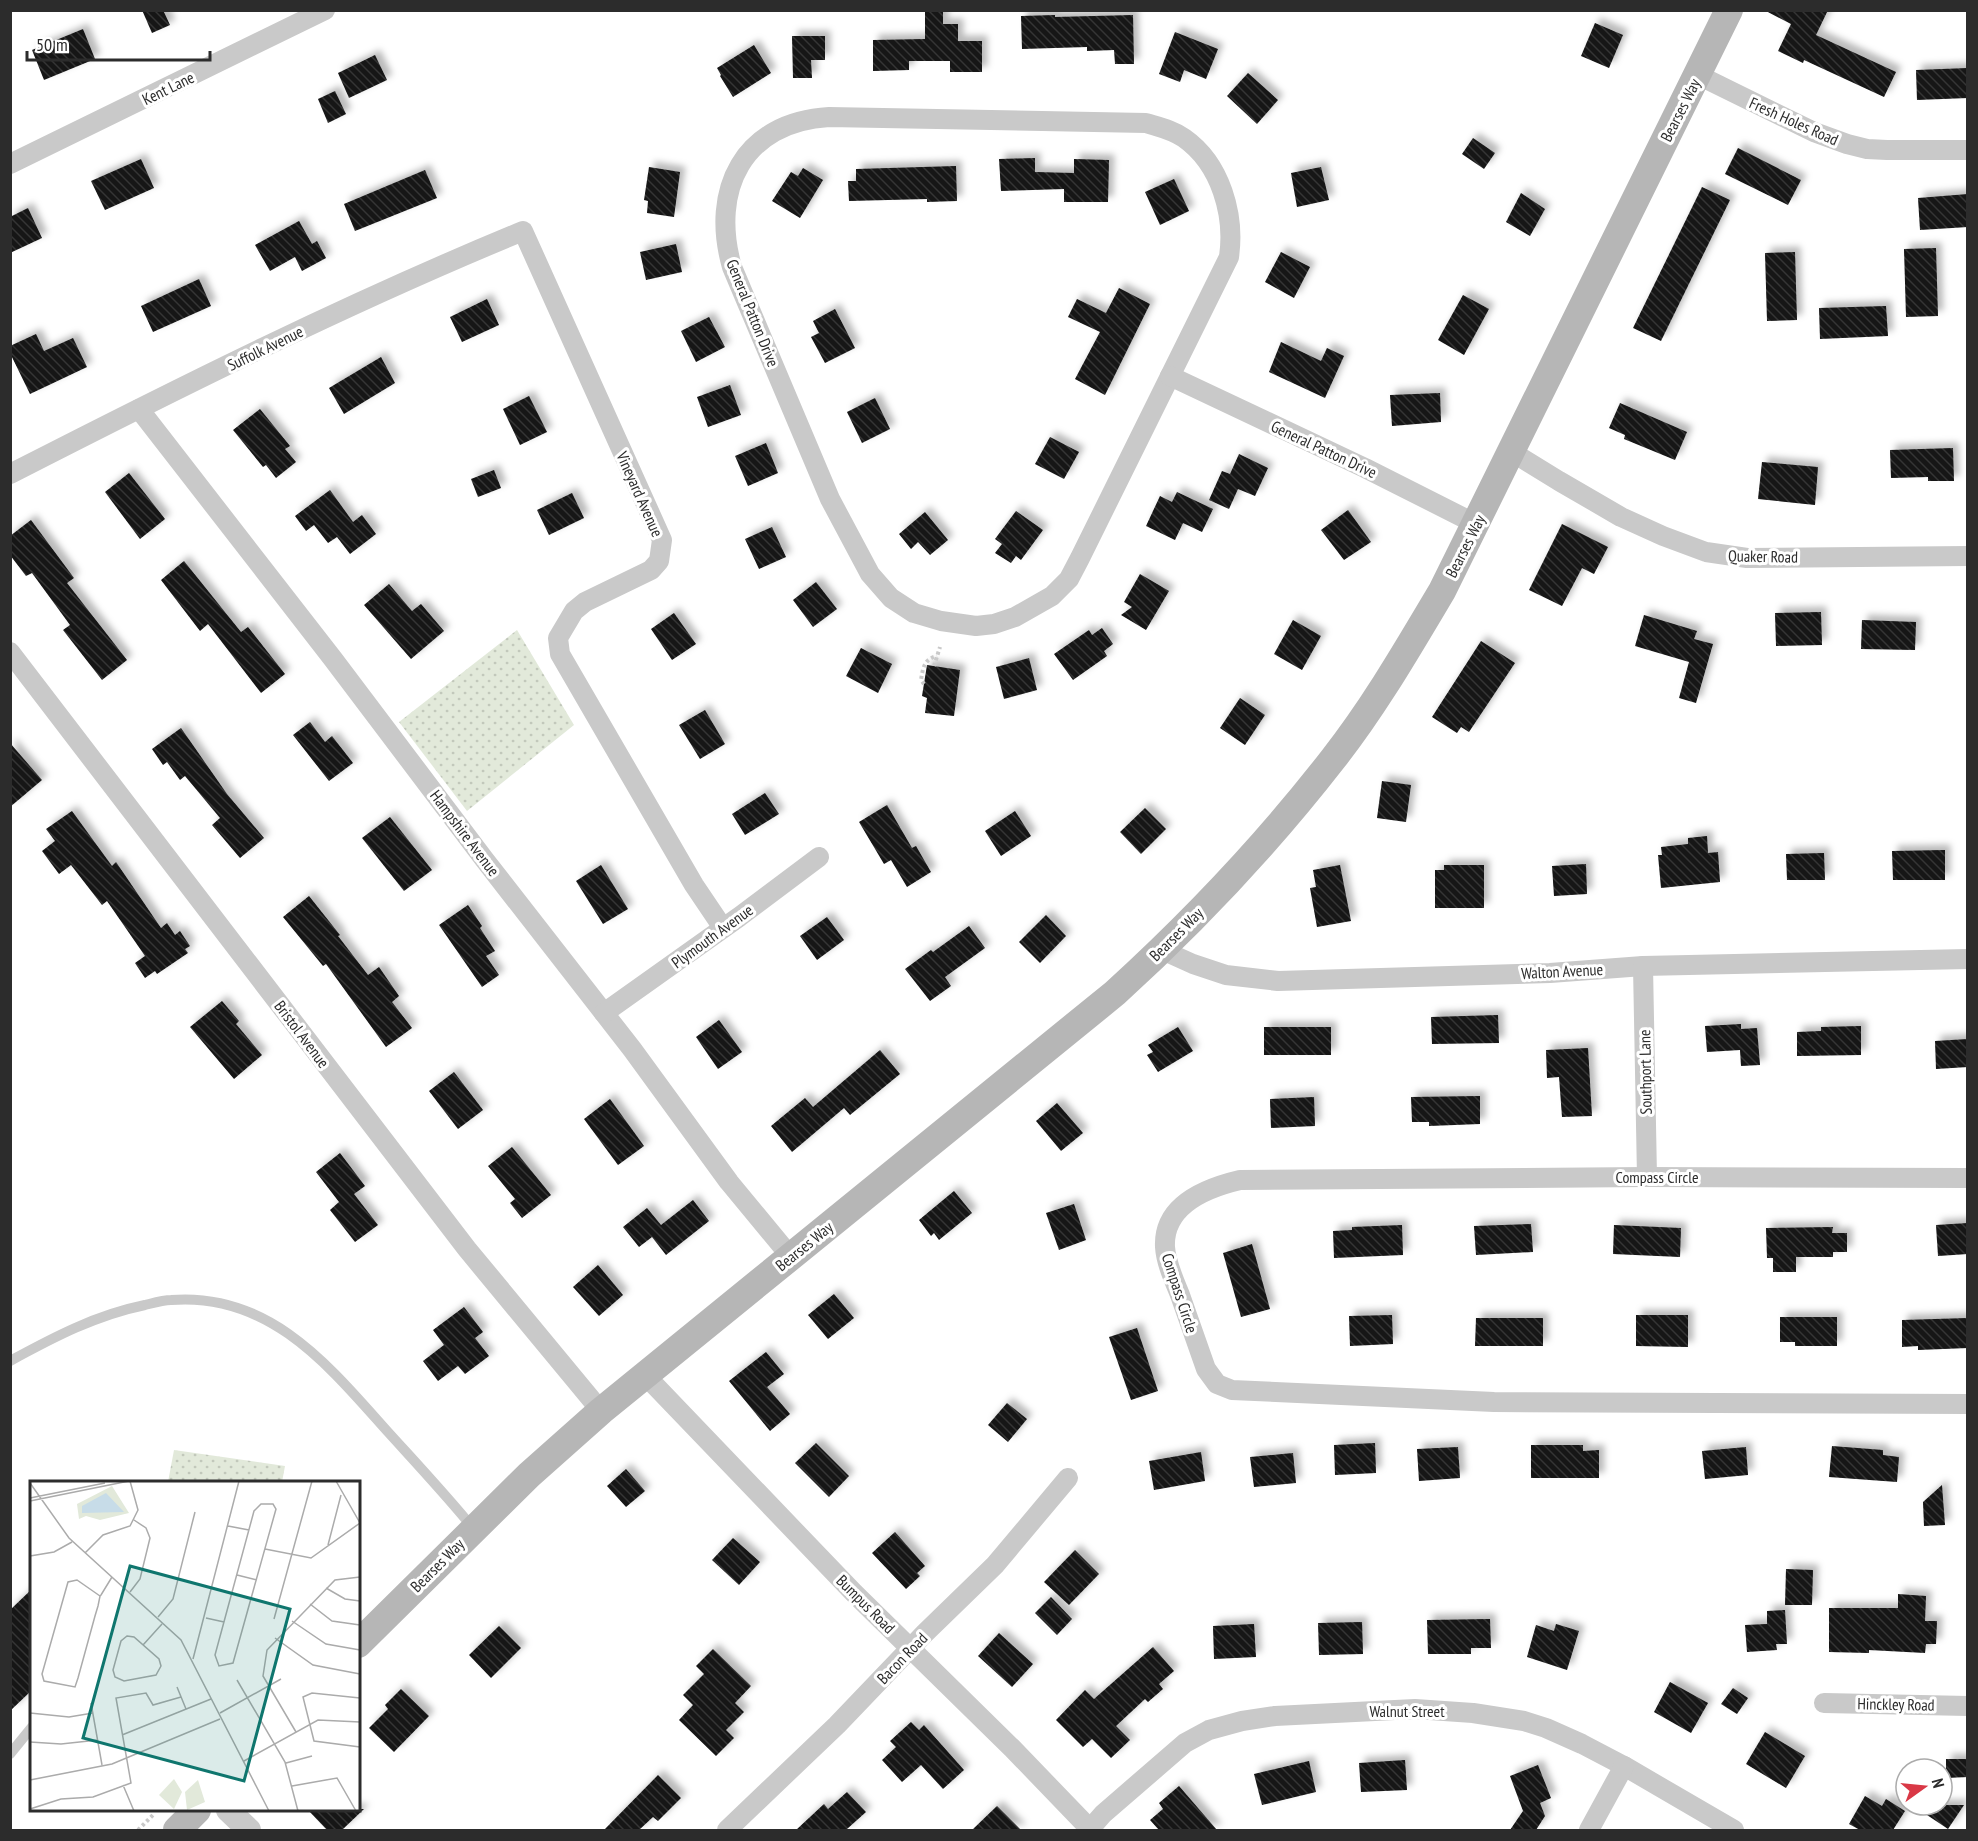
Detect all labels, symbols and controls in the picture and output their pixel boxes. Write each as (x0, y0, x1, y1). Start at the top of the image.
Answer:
scale bar (27, 24, 210, 62)
text: 50 m (36, 33, 68, 56)
street label: Kent Lane (139, 67, 197, 109)
street label: Bearses Way (1656, 75, 1704, 145)
street label: Fresh Holes Road (1746, 92, 1842, 150)
street label: General Patton Drive (722, 256, 784, 370)
street label: Suffolk Avenue (224, 321, 306, 375)
street label: General Patton Drive (1268, 416, 1380, 482)
street label: Vineyard Avenue (612, 447, 668, 540)
street label: Bearses Way (1441, 511, 1489, 581)
street label: Quaker Road (1728, 545, 1798, 567)
street label: Hampshire Avenue (426, 786, 504, 880)
street label: Plymouth Avenue (667, 900, 757, 972)
street label: Bearses Way (1145, 903, 1207, 965)
street label: Walton Avenue (1521, 959, 1603, 983)
street label: Bristol Avenue (270, 996, 334, 1072)
street label: Southport Lane (1634, 1029, 1656, 1115)
street label: Compass Circle (1616, 1167, 1699, 1187)
street label: Bearses Way (771, 1217, 837, 1275)
street label: Compass Circle (1158, 1250, 1202, 1336)
inset map (30, 1481, 360, 1811)
street label: Bearses Way (406, 1534, 468, 1596)
street label: Bumpus Road (832, 1570, 900, 1638)
street label: Bacon Road (873, 1628, 931, 1688)
street label: Hinckley Road (1857, 1693, 1935, 1715)
street label: Walnut Street (1369, 1701, 1445, 1721)
north arrow (1894, 1757, 1954, 1817)
text: N (1928, 1776, 1949, 1790)

